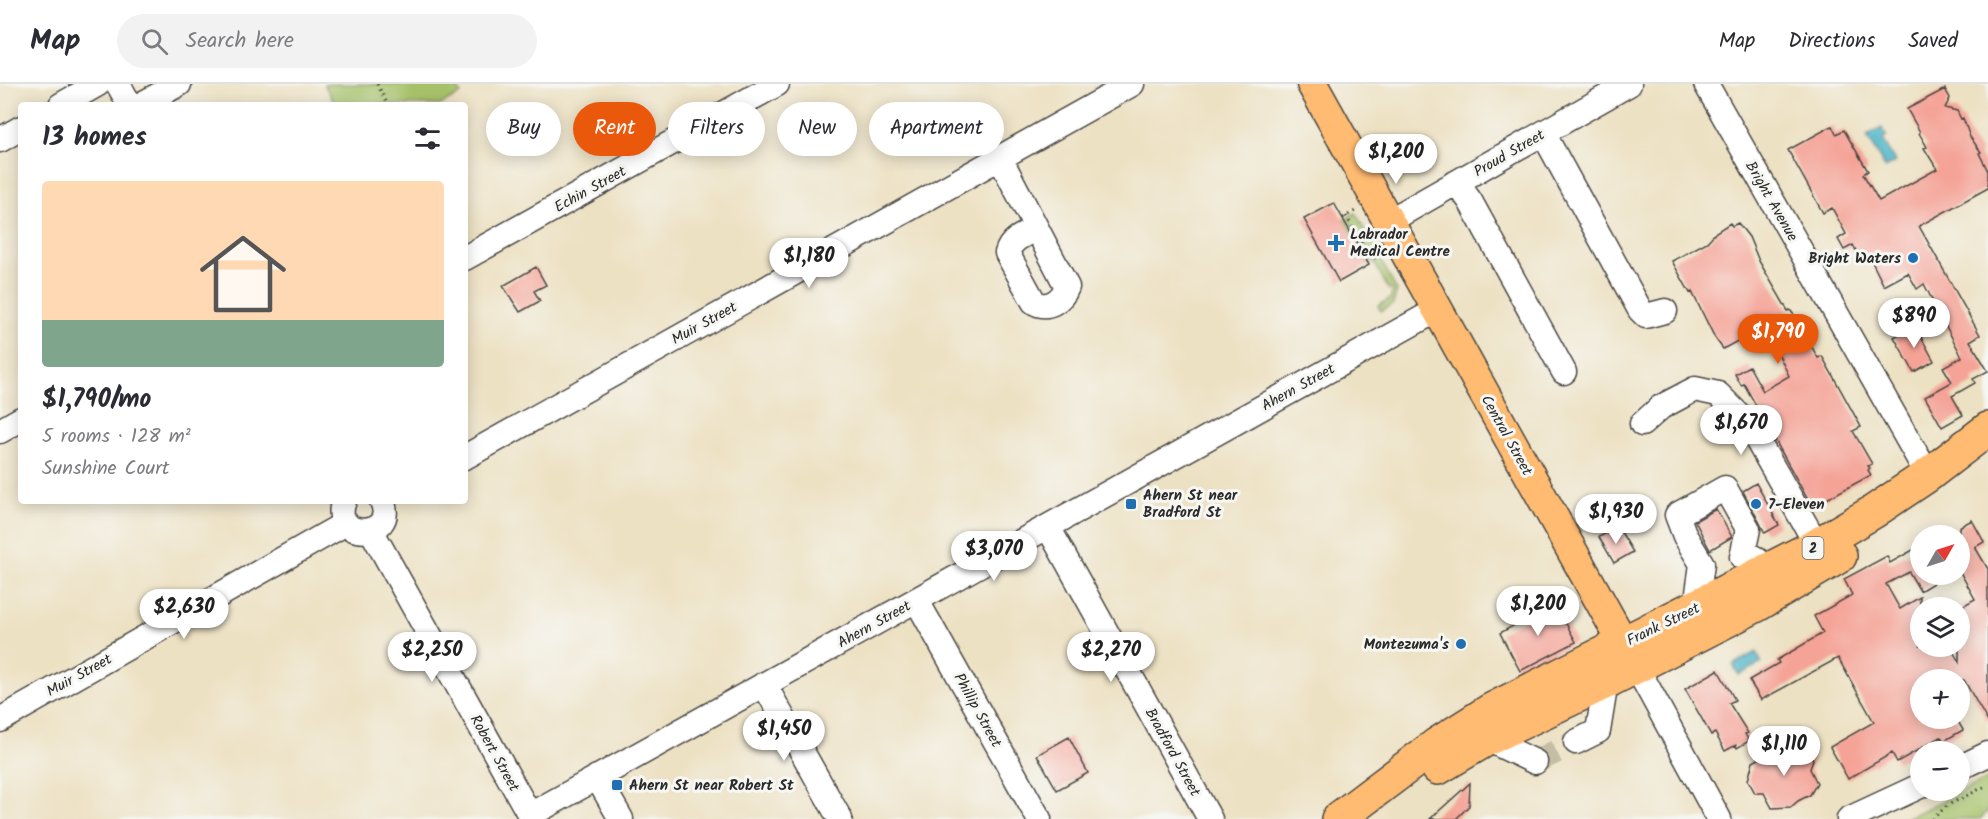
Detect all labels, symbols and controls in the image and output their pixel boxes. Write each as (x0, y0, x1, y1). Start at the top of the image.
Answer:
search box (117, 14, 537, 68)
text: Map (30, 19, 81, 64)
text: Search here (186, 24, 294, 59)
icon: search (138, 25, 171, 58)
text: Map (1719, 25, 1755, 58)
text: Directions (1788, 25, 1875, 58)
text: Saved (1908, 25, 1958, 58)
chip: Buy (486, 102, 561, 156)
chip: Rent (573, 102, 656, 156)
chip: Filters (668, 102, 765, 156)
chip: New (777, 102, 857, 156)
chip: Apartment (869, 102, 1004, 156)
text: 13 homes (42, 117, 147, 159)
icon: filters (411, 122, 444, 155)
street label: Proud Street (1469, 124, 1550, 184)
pin: $1,200 (1347, 134, 1445, 185)
text: $1,200 (1368, 137, 1424, 169)
street label: Bright Avenue (1738, 157, 1804, 246)
street label: Echin Street (550, 160, 631, 220)
icon: home (189, 220, 297, 328)
place label: Labrador Medical Centre (1350, 223, 1450, 264)
marker: Labrador Medical Centre (1327, 234, 1345, 252)
pin: $1,180 (760, 238, 858, 289)
text: $1,180 (783, 241, 835, 273)
place label: Bright Waters (1808, 247, 1901, 271)
marker: Bright Waters (1906, 251, 1920, 265)
street label: Muir Street (667, 296, 742, 352)
pin: $890 (1878, 298, 1950, 349)
text: $890 (1892, 301, 1936, 333)
pin: $1,790 (1729, 314, 1827, 365)
text: $1,790 (1752, 317, 1804, 349)
street label: Ahern Street (1257, 358, 1340, 418)
text: $1,790/mo (42, 379, 151, 421)
street label: Central Street (1474, 391, 1538, 481)
pin: $1,670 (1692, 405, 1790, 456)
text: $1,670 (1714, 408, 1768, 440)
text: 5 rooms · 128 m² (42, 421, 191, 453)
text: Sunshine Court (42, 453, 170, 485)
place label: Ahern St near Bradford St (1143, 484, 1238, 525)
place label: 7-Eleven (1768, 493, 1825, 517)
pin: $1,930 (1567, 494, 1665, 545)
marker: Ahern St near Bradford St (1124, 497, 1138, 511)
text: $1,930 (1589, 497, 1643, 529)
marker: 7-Eleven (1749, 497, 1763, 511)
north arrow (1910, 525, 1970, 585)
map controls (1910, 525, 1970, 801)
pin: $3,070 (945, 531, 1043, 582)
text: $3,070 (965, 534, 1023, 566)
road number: 2 (1802, 537, 1824, 559)
pin: $1,200 (1489, 586, 1587, 637)
pin: $2,630 (135, 589, 233, 640)
text: $1,200 (1510, 589, 1566, 621)
text: $2,630 (154, 592, 214, 624)
street label: Ahern Street (833, 595, 916, 655)
street label: Frank Street (1623, 597, 1704, 653)
button: layers (1910, 597, 1970, 657)
pin: $2,250 (383, 632, 481, 683)
pin: $2,270 (1062, 632, 1160, 683)
place label: Montezuma's (1364, 633, 1449, 657)
text: $2,250 (402, 635, 462, 667)
text: $2,270 (1081, 635, 1141, 667)
marker: Montezuma's (1454, 637, 1468, 651)
street label: Muir Street (42, 648, 117, 704)
street label: Phillip Street (947, 669, 1008, 752)
button: + (1910, 669, 1970, 729)
street label: Bradford Street (1138, 704, 1206, 801)
street label: Robert Street (463, 710, 525, 797)
pin: $1,450 (735, 711, 833, 762)
text: $1,450 (757, 714, 811, 746)
pin: $1,110 (1735, 726, 1833, 777)
text: $1,110 (1761, 729, 1807, 761)
button: − (1910, 741, 1970, 801)
place label: Ahern St near Robert St (629, 774, 794, 798)
marker: Ahern St near Robert St (610, 778, 624, 792)

